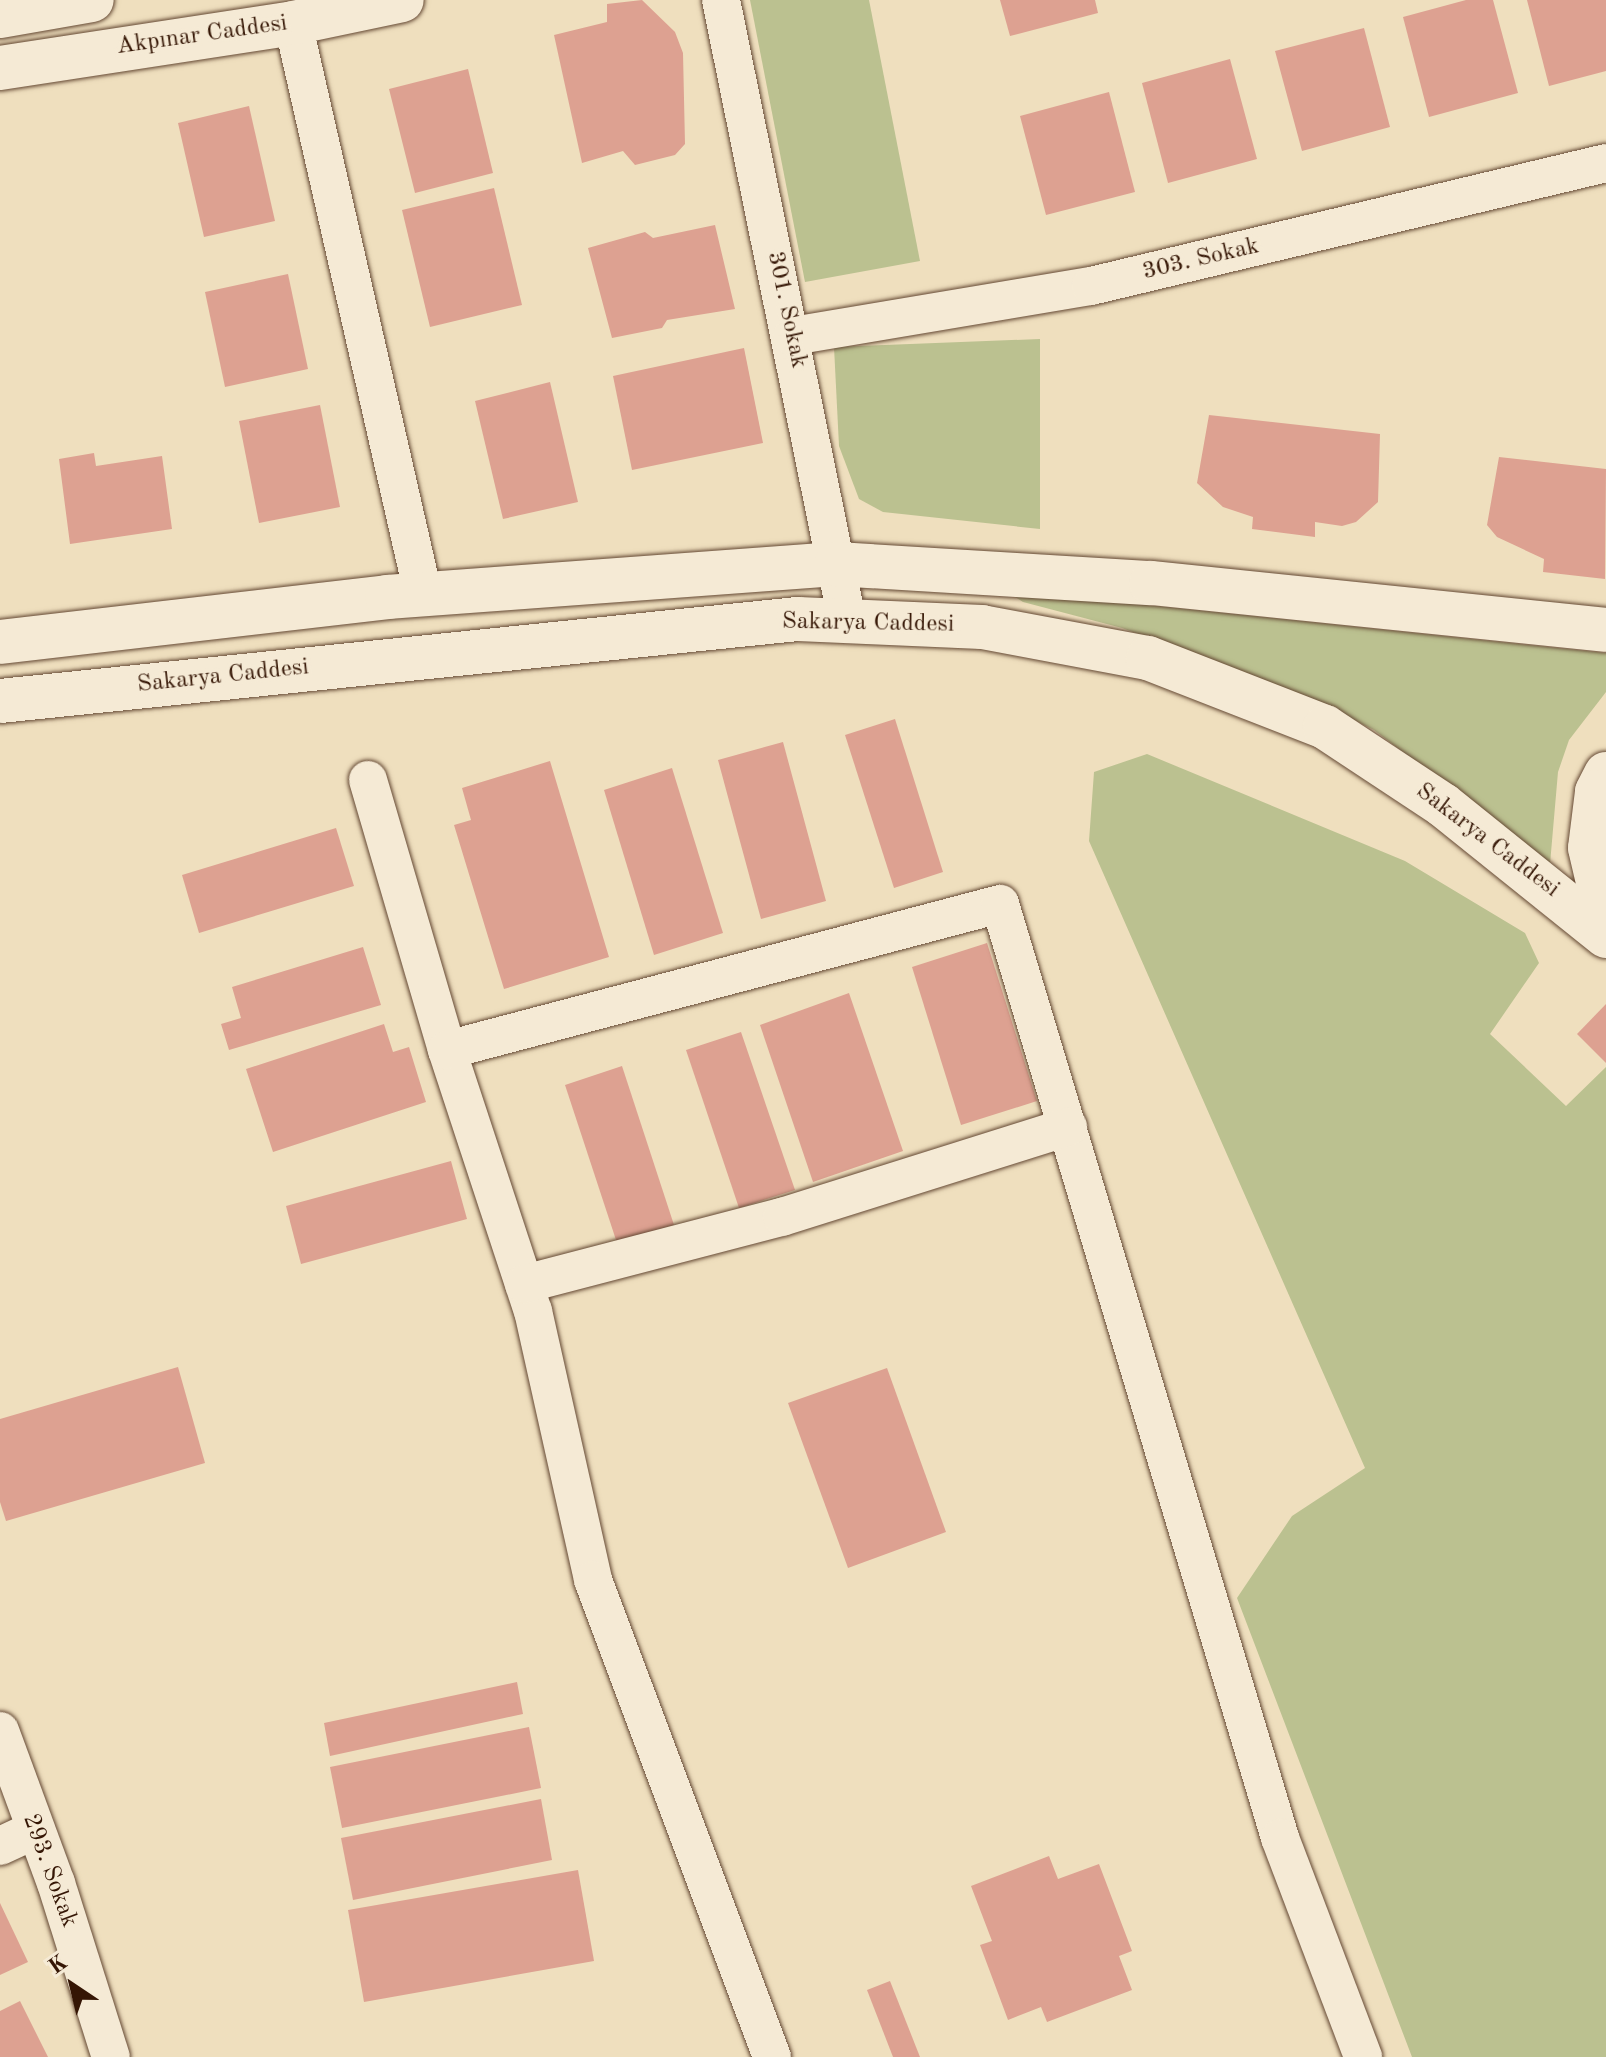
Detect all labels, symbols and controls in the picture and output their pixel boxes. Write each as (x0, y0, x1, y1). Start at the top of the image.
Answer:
street label: Akpınar Caddesi (115, 10, 289, 62)
street label: 303. Sokak (1140, 233, 1262, 287)
street label: 301. Sokak (760, 249, 812, 371)
street label: Sakarya Caddesi (782, 608, 954, 640)
street label: Sakarya Caddesi (136, 654, 310, 700)
street label: Sakarya Caddesi (1410, 778, 1564, 904)
street label: 293. Sokak (15, 1810, 83, 1932)
north arrow (32, 1945, 112, 2025)
text: K (45, 1951, 71, 1979)

